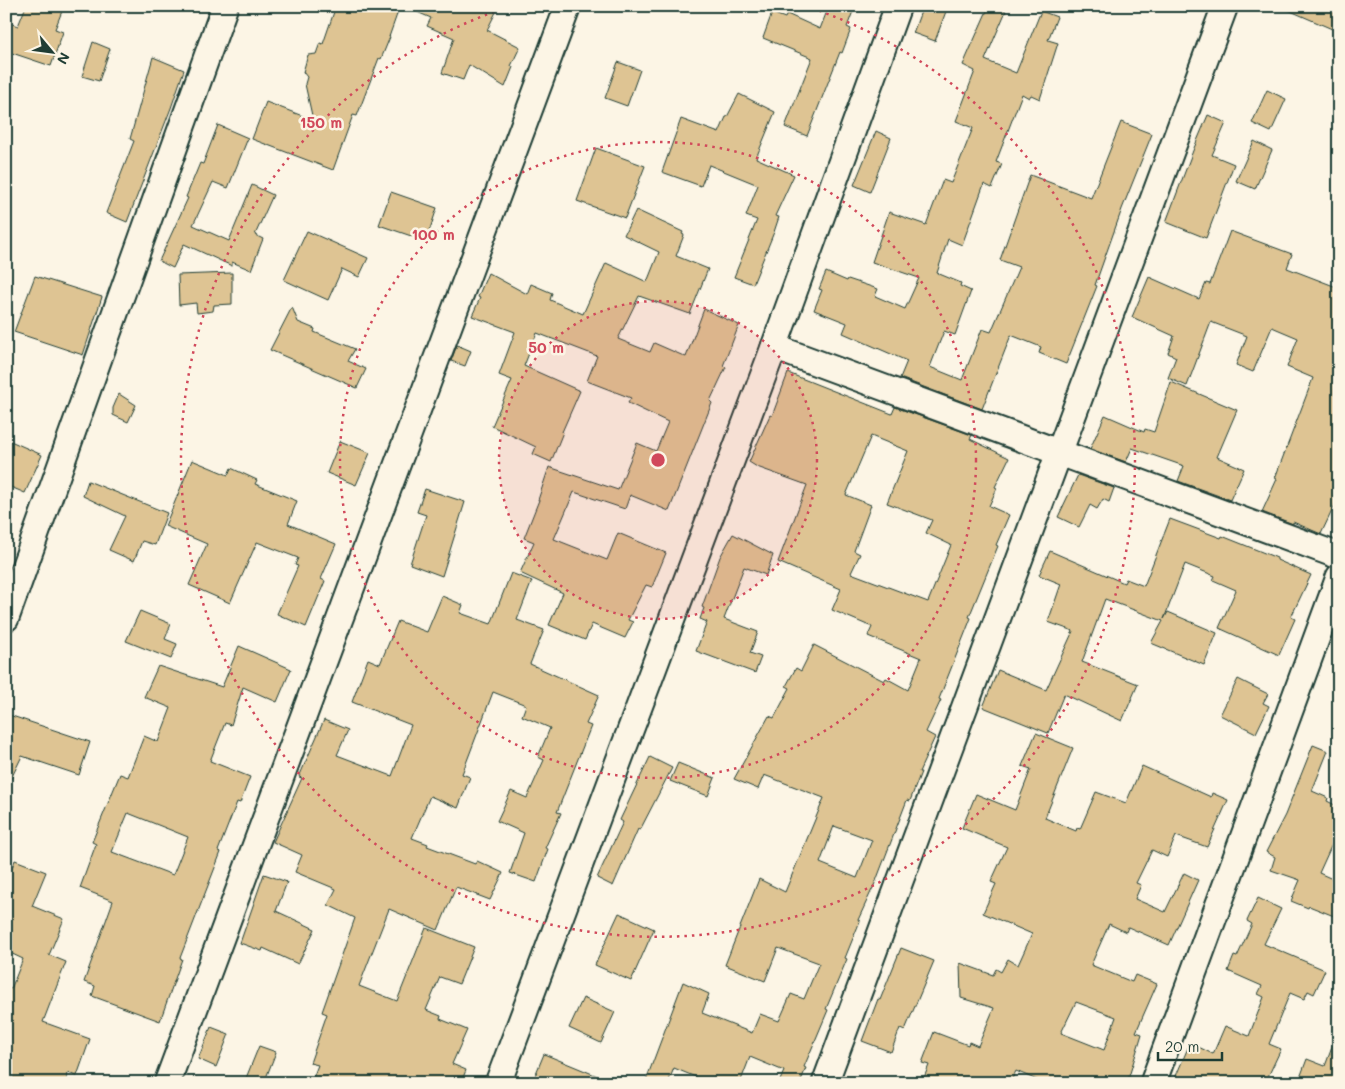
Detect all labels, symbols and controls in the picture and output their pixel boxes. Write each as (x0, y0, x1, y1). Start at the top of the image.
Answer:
north arrow (28, 28, 78, 78)
text: N (53, 49, 75, 68)
text: 150 m (300, 112, 342, 132)
text: 100 m (411, 224, 455, 244)
text: 50 m (528, 337, 564, 357)
centre of rings (649, 451, 667, 469)
scale bar (1158, 1029, 1221, 1061)
text: 20 m (1165, 1036, 1199, 1056)

